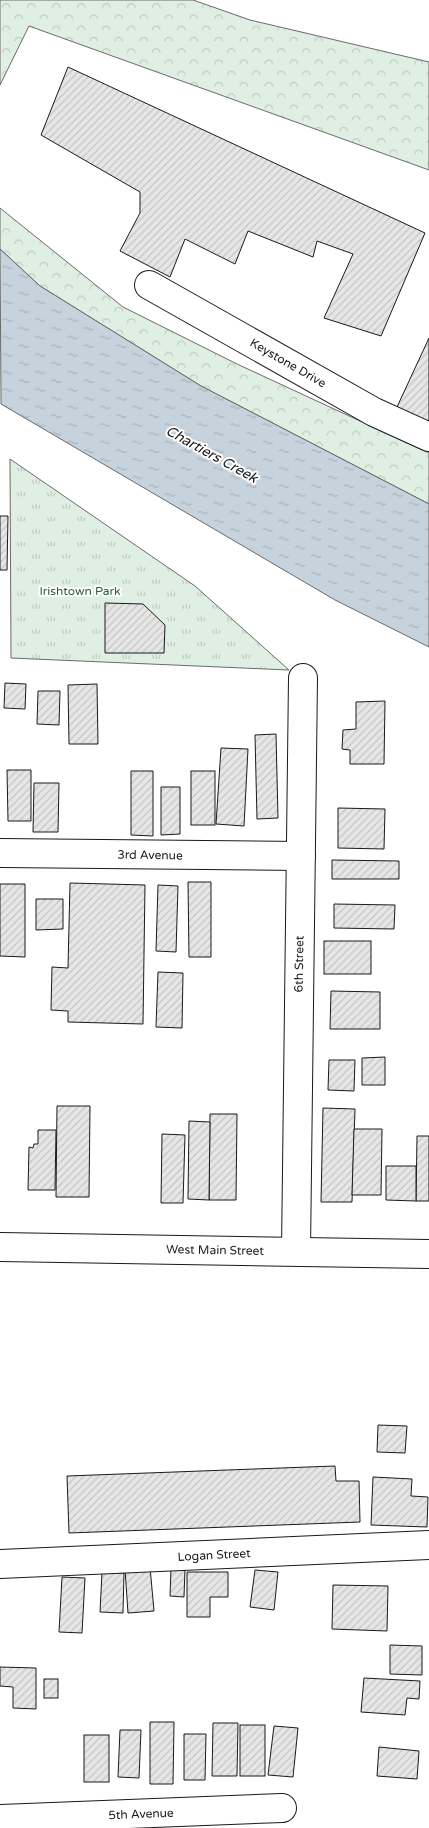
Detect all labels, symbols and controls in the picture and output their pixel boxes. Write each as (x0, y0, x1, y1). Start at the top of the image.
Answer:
street label: Keystone Drive (247, 336, 329, 391)
water label: Chartiers Creek (163, 422, 262, 487)
park label: Irishtown Park (39, 584, 121, 598)
street label: 3rd Avenue (117, 847, 183, 863)
street label: 6th Street (292, 935, 307, 993)
street label: West Main Street (166, 1242, 264, 1258)
street label: Logan Street (177, 1546, 251, 1564)
street label: 5th Avenue (108, 1806, 174, 1822)

